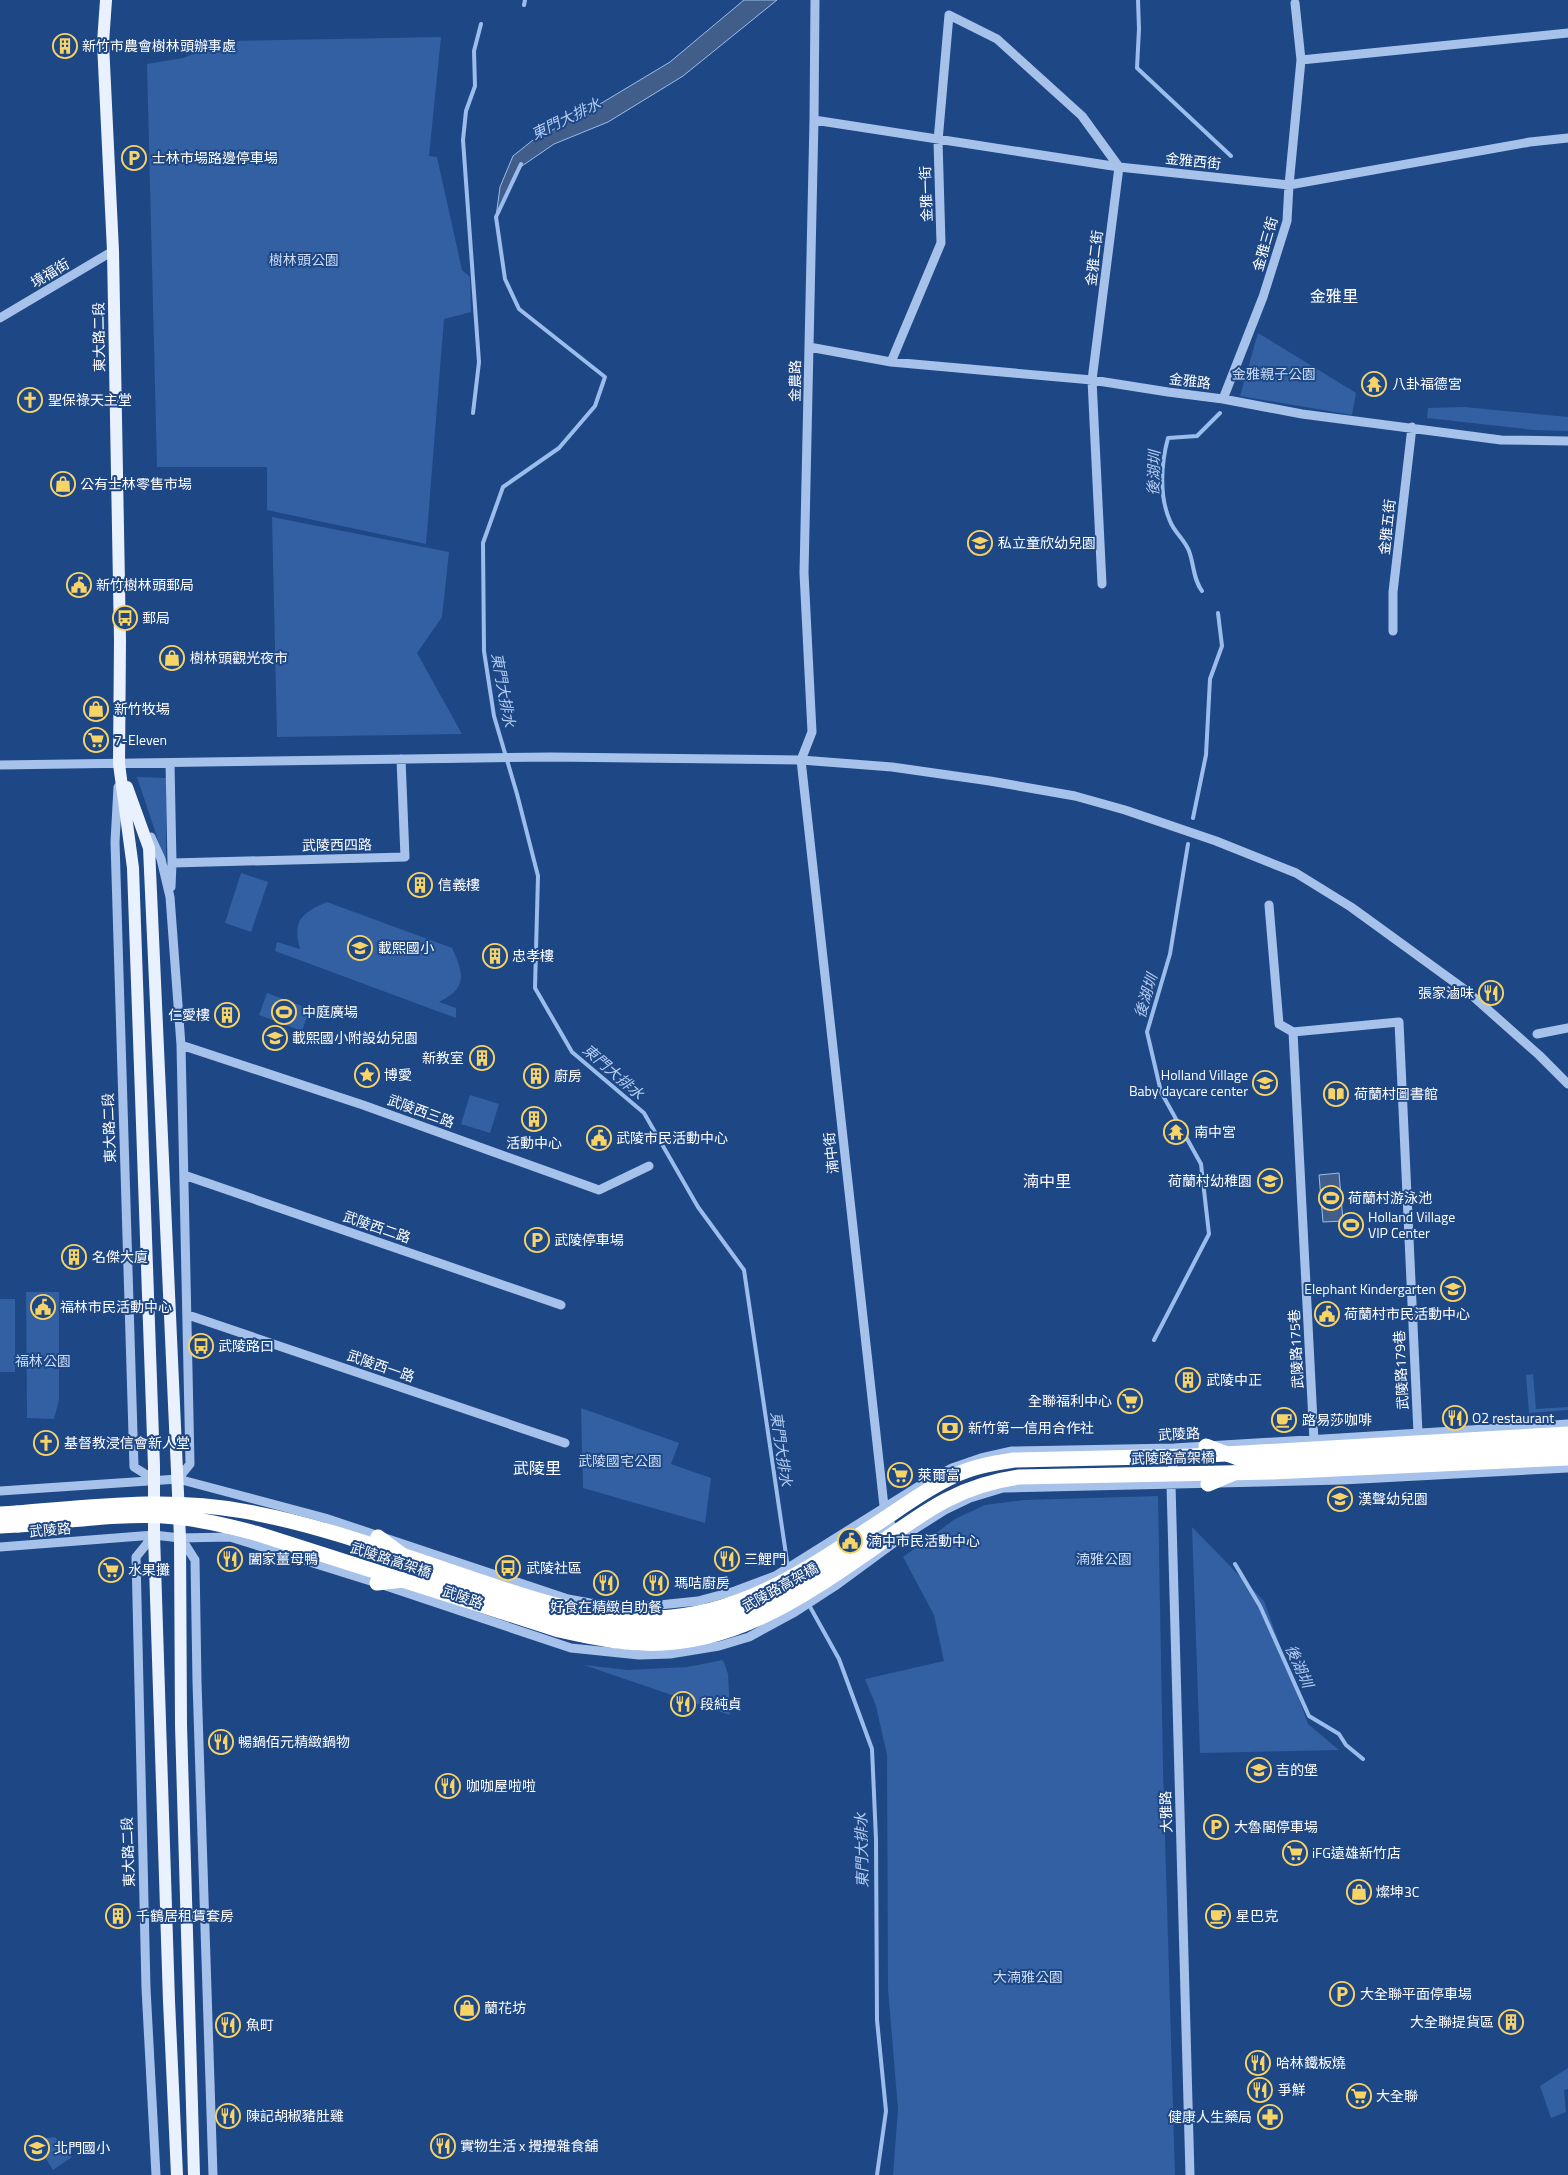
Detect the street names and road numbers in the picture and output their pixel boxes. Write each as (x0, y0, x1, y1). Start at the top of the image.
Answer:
street label: 金雅西街 (1164, 147, 1222, 174)
street label: 金雅一街 (914, 166, 937, 222)
street label: 金雅三街 (1247, 214, 1282, 274)
street label: 金雅二街 (1080, 229, 1107, 287)
street label: 境福街 (26, 253, 73, 292)
street label: 東大路二段 (87, 302, 110, 372)
street label: 金農路 (784, 360, 805, 402)
street label: 金雅路 (1168, 368, 1212, 393)
street label: 金雅五街 (1373, 498, 1400, 556)
street label: 武陵西四路 (302, 833, 372, 856)
street label: 武陵西三路 (385, 1089, 458, 1132)
street label: 東大路二段 (97, 1093, 120, 1163)
street label: 湳中街 (818, 1131, 843, 1175)
street label: 武陵西二路 (341, 1205, 414, 1248)
street label: 武陵路175巷 (1283, 1309, 1308, 1389)
street label: 武陵路179巷 (1388, 1330, 1413, 1410)
street label: 武陵西一路 (345, 1344, 418, 1387)
street label: 武陵路 (1157, 1422, 1200, 1445)
street label: 武陵路高架橋 (1131, 1446, 1215, 1469)
street label: 武陵路 (28, 1517, 72, 1542)
street label: 武陵路高架橋 (348, 1537, 434, 1582)
street label: 武陵路高架橋 (738, 1557, 822, 1616)
street label: 武陵路 (440, 1580, 486, 1613)
street label: 大雅路 (1154, 1791, 1177, 1833)
street label: 東大路二段 (116, 1817, 139, 1887)

